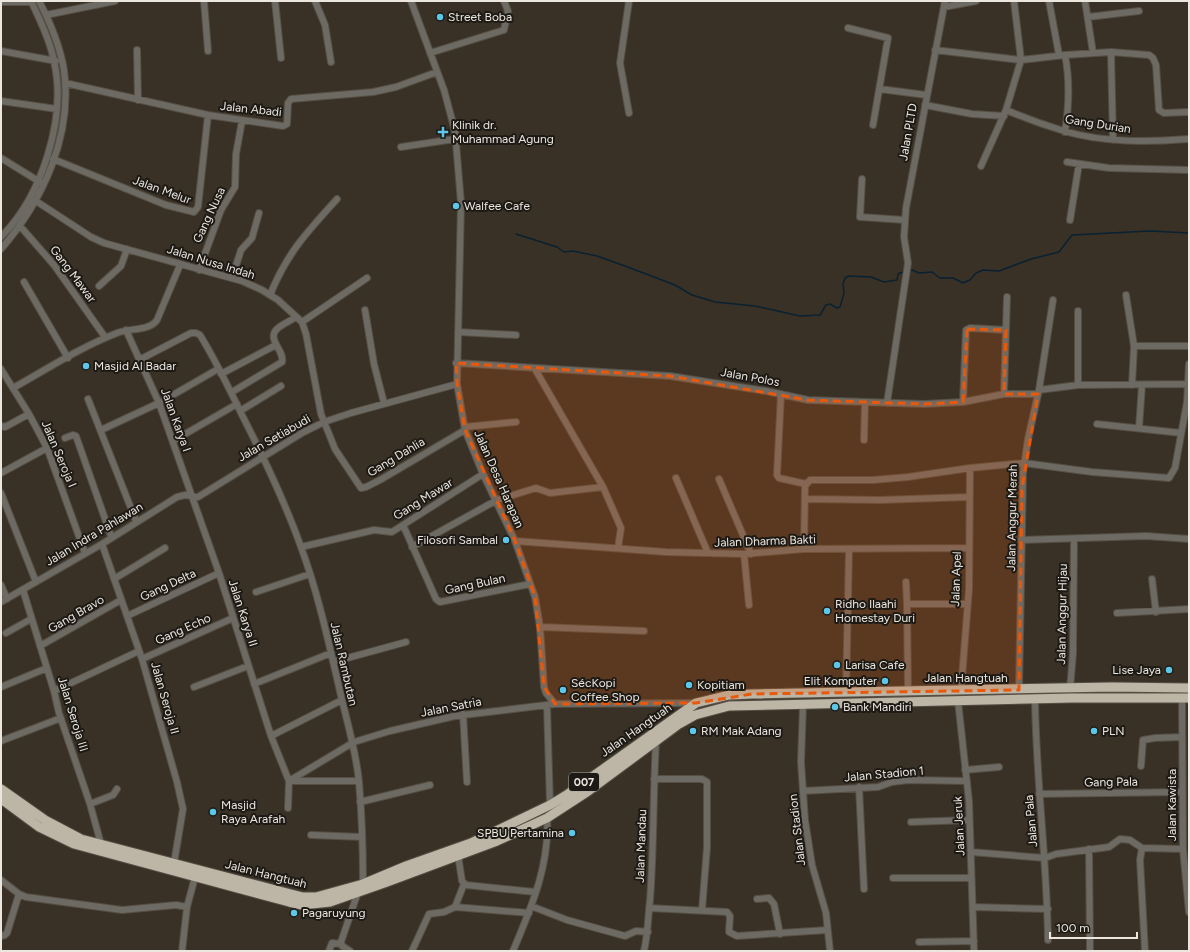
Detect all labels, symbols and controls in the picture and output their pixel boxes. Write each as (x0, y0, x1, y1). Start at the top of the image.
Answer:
place label: Street Boba (448, 10, 512, 24)
marker: Street Boba (435, 12, 445, 22)
street label: Jalan Abadi (220, 99, 282, 119)
street label: Jalan PLTD (896, 102, 920, 162)
street label: Gang Durian (1064, 112, 1132, 136)
place label: Klinik dr. Muhammad Agung (452, 118, 554, 146)
marker: Klinik dr. Muhammad Agung (437, 126, 449, 138)
street label: Jalan Melur (131, 173, 193, 207)
street label: Gang Nusa (190, 185, 228, 245)
place label: Walfee Cafe (464, 199, 530, 213)
marker: Walfee Cafe (451, 201, 461, 211)
street label: Jalan Nusa Indah (165, 242, 257, 282)
street label: Gang Mawar (47, 243, 99, 305)
place label: Masjid Al Badar (94, 359, 176, 373)
marker: Masjid Al Badar (81, 361, 91, 371)
street label: Jalan Polos (719, 365, 781, 389)
street label: Jalan Karya I (158, 386, 194, 454)
street label: Jalan Setiabudi (235, 412, 313, 464)
street label: Jalan Seroja I (39, 418, 79, 490)
street label: Jalan Desa Harapan (471, 428, 527, 530)
street label: Gang Dahlia (365, 434, 427, 480)
street label: Jalan Anggur Merah (1004, 464, 1020, 572)
street label: Gang Mawar (391, 475, 455, 523)
street label: Jalan Indra Pahlawan (43, 499, 146, 569)
street label: Jalan Dharma Bakti (714, 532, 816, 550)
place label: Filosofi Sambal (417, 533, 498, 547)
marker: Filosofi Sambal (501, 535, 511, 545)
street label: Jalan Apel (948, 551, 964, 607)
street label: Jalan Anggur Hijau (1054, 563, 1070, 665)
street label: Gang Delta (138, 566, 198, 604)
street label: Gang Bulan (443, 571, 507, 597)
street label: Jalan Karya II (226, 578, 260, 648)
street label: Gang Bravo (45, 592, 107, 636)
place label: Ridho Ilaahi Homestay Duri (835, 597, 915, 625)
marker: Ridho Ilaahi Homestay Duri (822, 606, 832, 616)
street label: Gang Echo (153, 611, 213, 647)
street label: Jalan Rambutan (328, 621, 361, 708)
place label: Larisa Cafe (845, 658, 905, 672)
street label: Jalan Seroja II (148, 660, 182, 736)
marker: Larisa Cafe (832, 660, 842, 670)
place label: Lise Jaya (1112, 663, 1161, 677)
marker: Lise Jaya (1164, 665, 1174, 675)
street label: Jalan Hangtuah (924, 671, 1008, 685)
place label: Elit Komputer (804, 674, 877, 688)
street label: Jalan Seroja III (55, 675, 91, 753)
place label: SécKopi Coffee Shop (571, 676, 640, 704)
marker: Elit Komputer (880, 676, 890, 686)
place label: Kopitiam (697, 678, 745, 692)
marker: Kopitiam (684, 680, 694, 690)
marker: SécKopi Coffee Shop (558, 685, 568, 695)
street label: Jalan Satria (419, 694, 483, 720)
street label: Jalan Hangtuah (598, 700, 675, 760)
place label: Bank Mandiri (843, 700, 912, 714)
marker: Bank Mandiri (830, 702, 840, 712)
place label: RM Mak Adang (701, 724, 782, 738)
place label: PLN (1102, 724, 1124, 738)
marker: RM Mak Adang (688, 726, 698, 736)
marker: PLN (1089, 726, 1099, 736)
street label: Jalan Stadion 1 (843, 764, 925, 784)
street label: Jalan Kawista (1165, 769, 1179, 841)
road number: 007 (569, 773, 599, 791)
street label: Gang Pala (1084, 775, 1138, 789)
street label: Jalan Stadion (786, 793, 808, 867)
street label: Jalan Pala (1022, 794, 1040, 848)
street label: Jalan Jeruk (950, 795, 968, 856)
place label: Masjid Raya Arafah (221, 798, 286, 826)
marker: Masjid Raya Arafah (208, 807, 218, 817)
street label: Jalan Mandau (633, 809, 649, 883)
place label: SPBU Pertamina (477, 826, 564, 840)
marker: SPBU Pertamina (567, 828, 577, 838)
street label: Jalan Hangtuah (224, 857, 309, 891)
place label: Pagaruyung (302, 906, 366, 920)
marker: Pagaruyung (289, 908, 299, 918)
scale bar (1050, 914, 1137, 940)
text: 100 m (1056, 921, 1090, 935)

